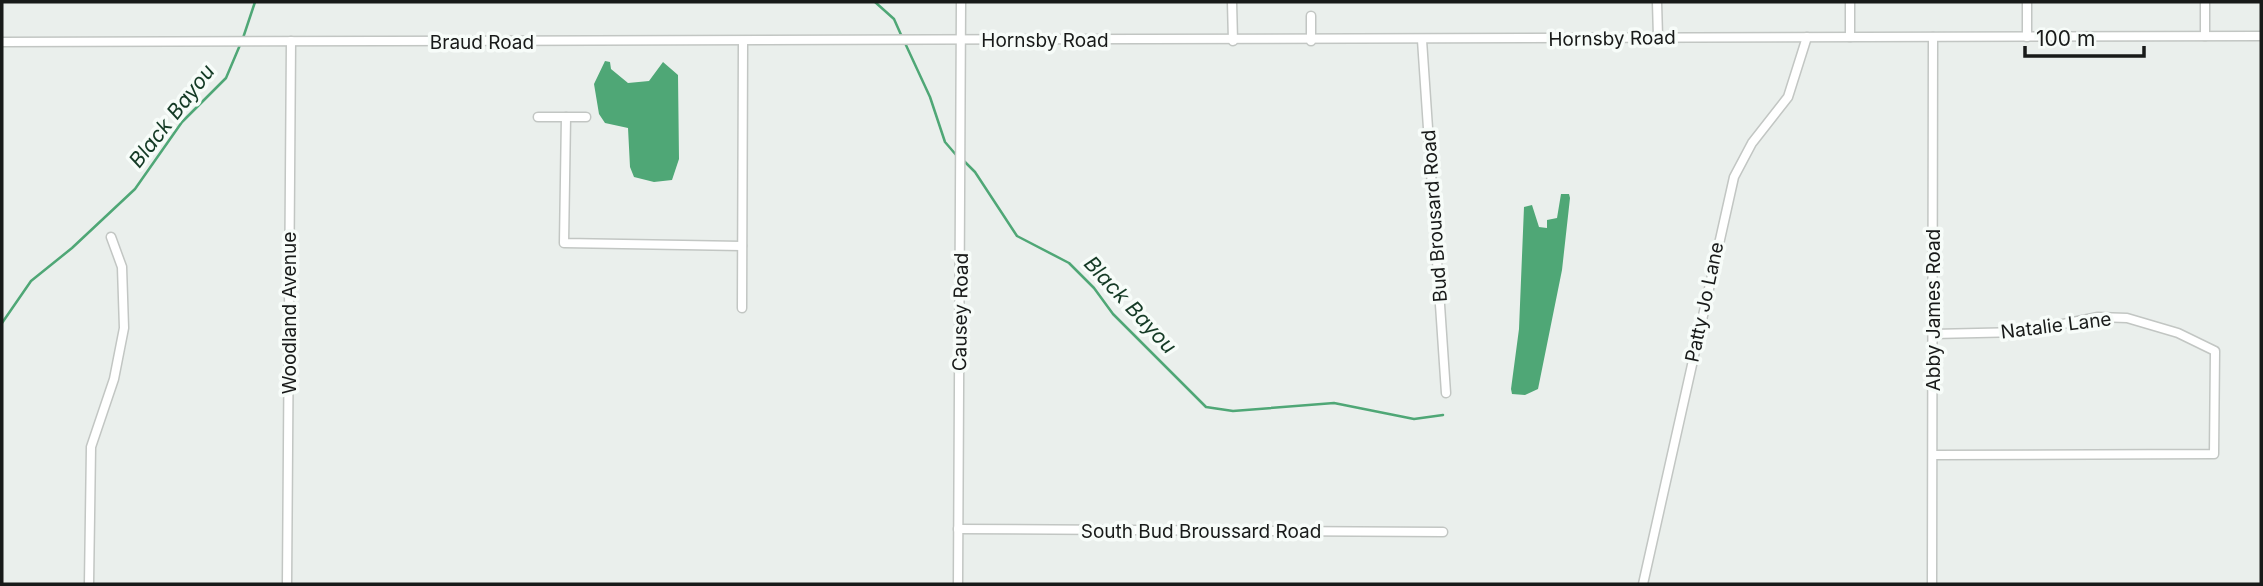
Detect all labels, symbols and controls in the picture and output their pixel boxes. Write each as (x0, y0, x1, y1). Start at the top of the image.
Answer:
scale bar (2025, 14, 2144, 58)
street label: Hornsby Road (1548, 26, 1676, 51)
text: 100 m (2036, 26, 2095, 51)
street label: Hornsby Road (981, 29, 1109, 52)
street label: Braud Road (430, 31, 534, 54)
water label: Black Bayou (124, 59, 220, 172)
street label: Bud Brousard Road (1417, 129, 1452, 303)
street label: Abby James Road (1922, 229, 1945, 391)
street label: Woodland Avenue (278, 232, 301, 394)
street label: Patty Jo Lane (1681, 240, 1728, 364)
water label: Black Bayou (1079, 251, 1182, 358)
street label: Causey Road (948, 253, 973, 371)
street label: Natalie Lane (1999, 307, 2113, 344)
street label: South Bud Broussard Road (1081, 520, 1321, 543)

